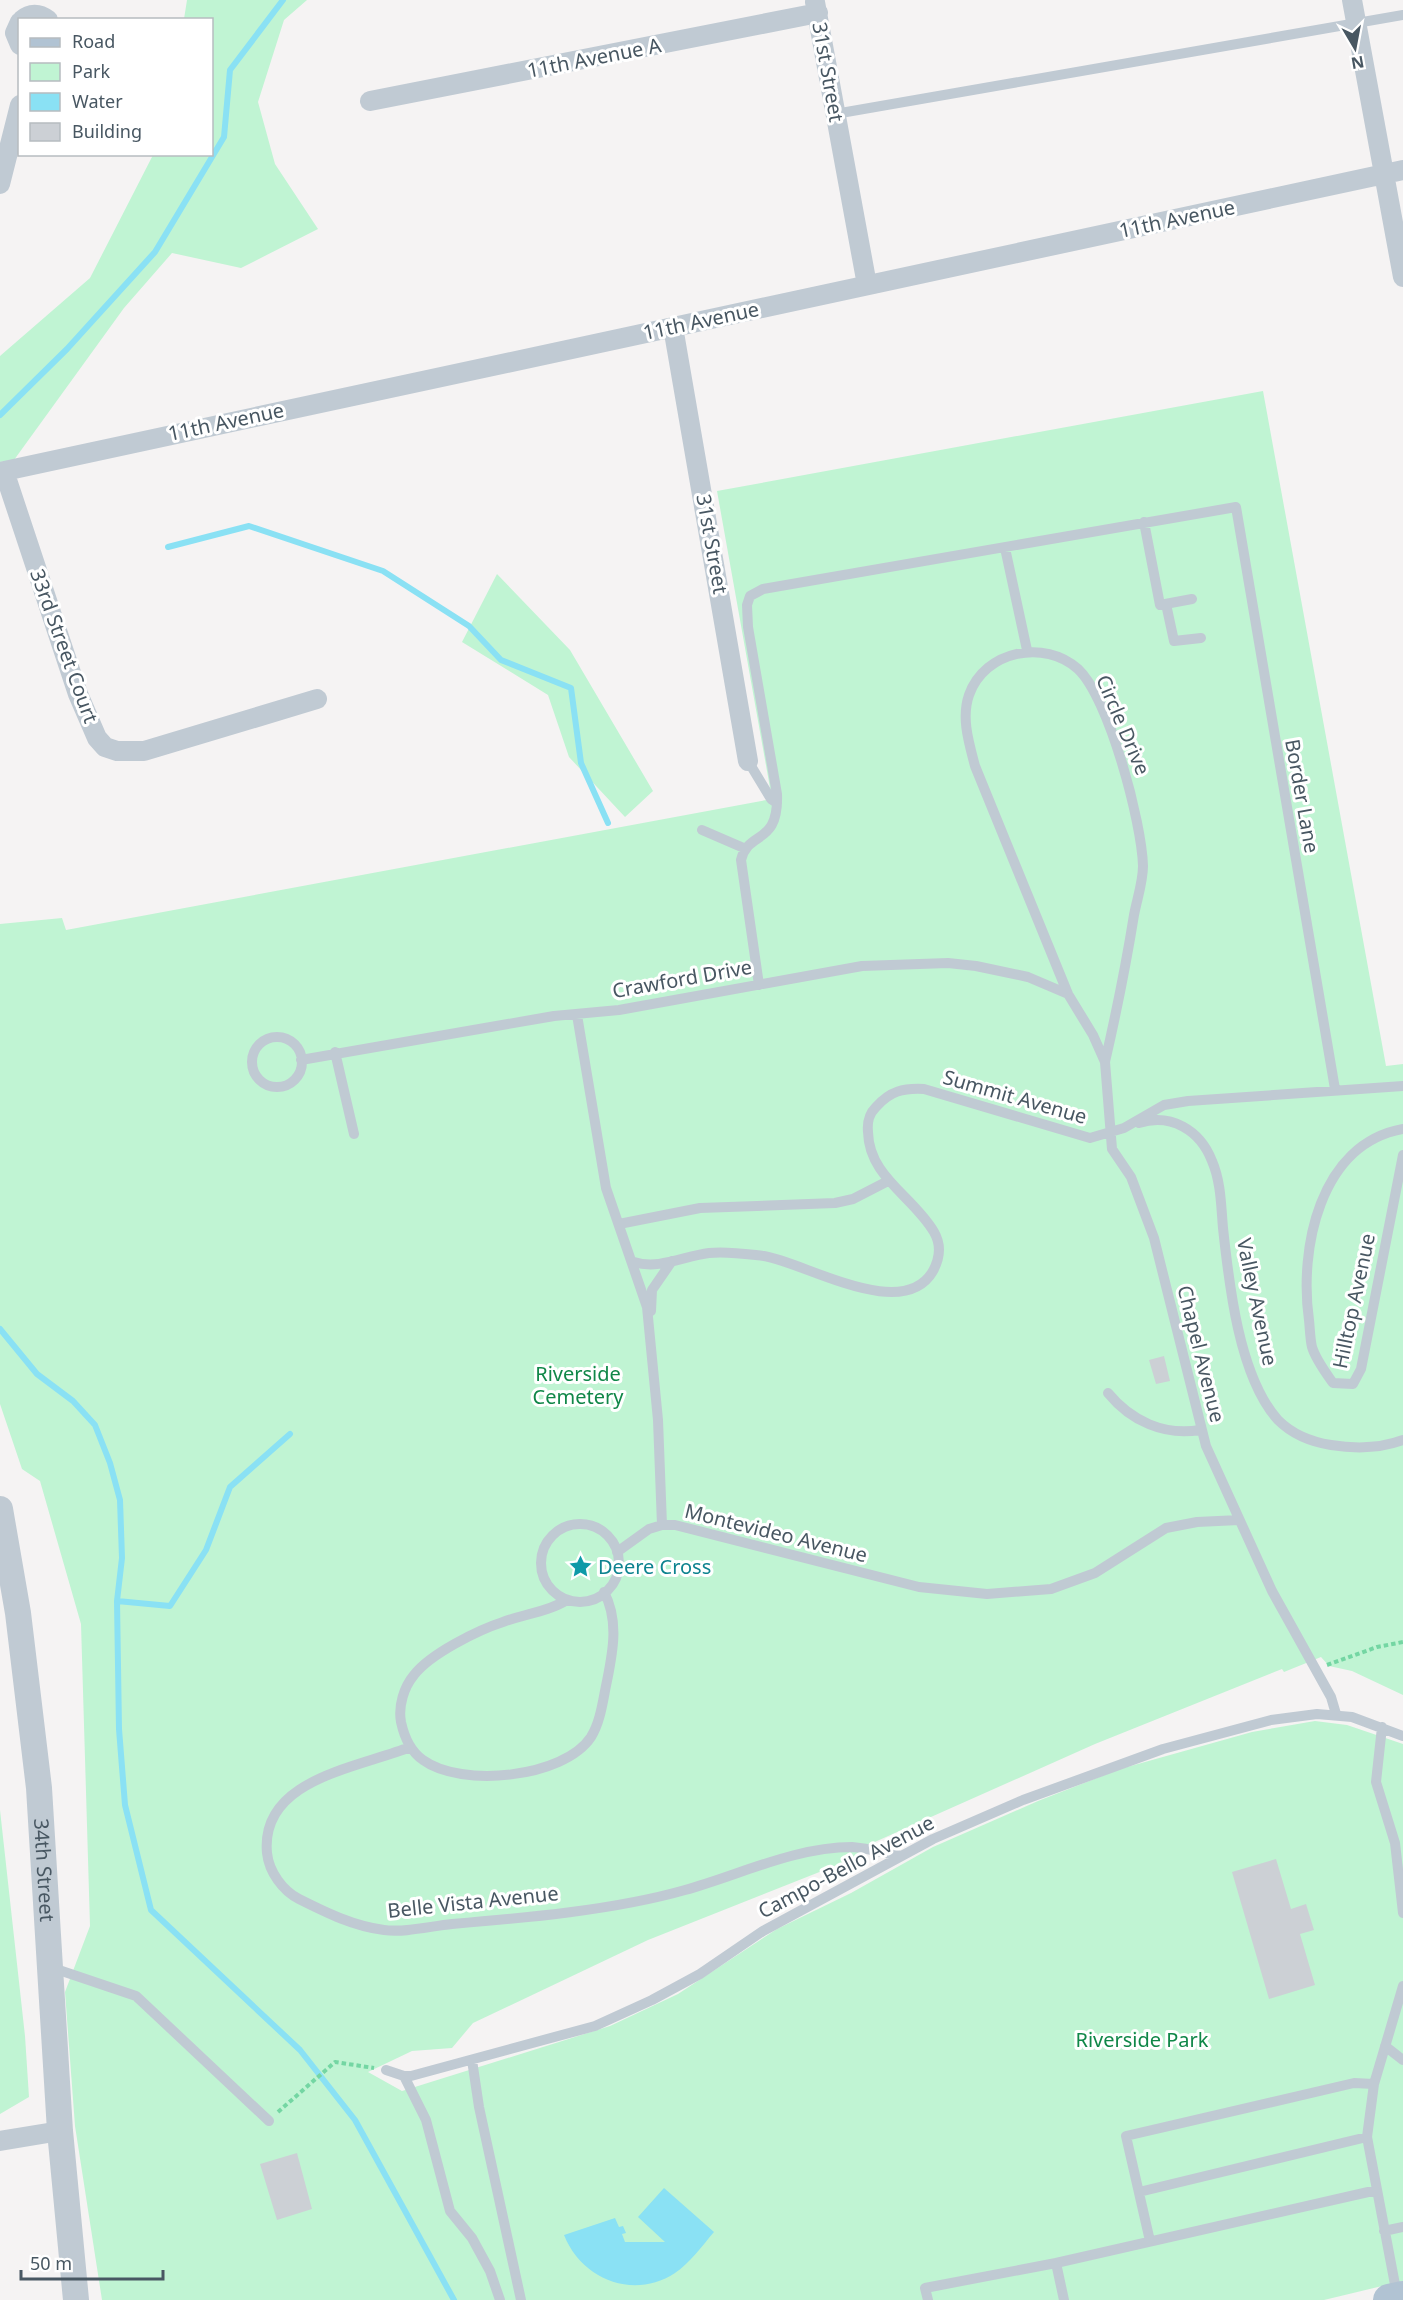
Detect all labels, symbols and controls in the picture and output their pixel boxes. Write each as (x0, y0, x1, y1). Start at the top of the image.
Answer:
legend (18, 18, 213, 156)
north arrow (1325, 18, 1385, 78)
street label: 31st Street (806, 20, 851, 124)
text: Road (72, 29, 115, 53)
street label: 11th Avenue A (525, 31, 663, 84)
text: N (1349, 51, 1366, 75)
text: Park (72, 59, 110, 83)
text: Water (72, 89, 123, 113)
text: Building (72, 119, 142, 143)
street label: 11th Avenue (1116, 193, 1237, 244)
street label: 11th Avenue (640, 295, 761, 346)
street label: 11th Avenue (165, 396, 286, 447)
street label: 31st Street (690, 492, 735, 596)
street label: 33rd Street Court (24, 565, 105, 727)
street label: Circle Drive (1090, 671, 1157, 779)
street label: Border Lane (1279, 737, 1326, 855)
street label: Crawford Drive (610, 953, 754, 1004)
street label: Summit Avenue (940, 1063, 1090, 1130)
street label: Hilltop Avenue (1326, 1231, 1381, 1371)
street label: Valley Avenue (1231, 1236, 1284, 1368)
street label: Chapel Avenue (1171, 1283, 1232, 1425)
park label: Riverside Cemetery (533, 1360, 624, 1410)
street label: Montevideo Avenue (682, 1497, 870, 1568)
place label: Deere Cross (598, 1553, 711, 1580)
place icon: Deere Cross (567, 1554, 593, 1580)
street label: Campo-Bello Avenue (753, 1809, 938, 1924)
street label: 34th Street (28, 1817, 61, 1923)
street label: Belle Vista Avenue (386, 1879, 560, 1924)
park label: Riverside Park (1075, 2026, 1209, 2053)
scale bar (21, 2243, 164, 2281)
text: 50 m (30, 2251, 72, 2275)

